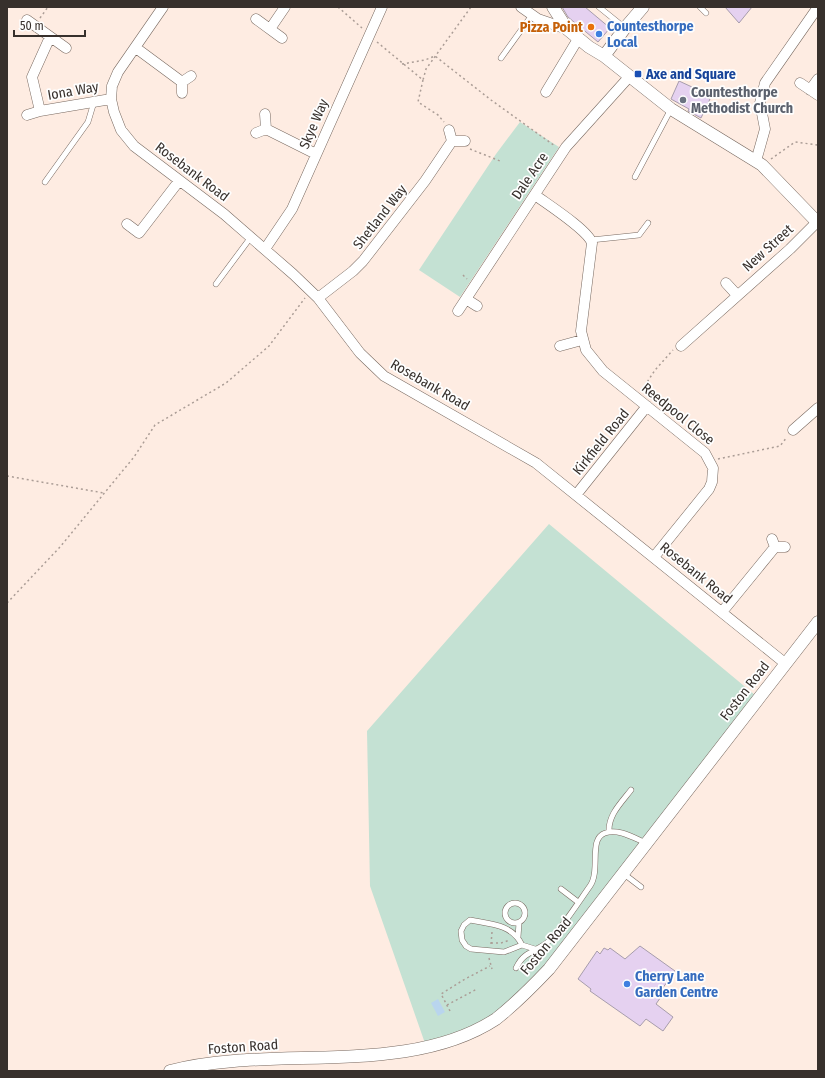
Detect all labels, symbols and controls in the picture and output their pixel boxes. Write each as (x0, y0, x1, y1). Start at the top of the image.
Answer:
scale bar (14, 12, 85, 38)
place label: Countesthorpe Local (607, 18, 694, 51)
text: 50 m (20, 19, 44, 33)
place label: Pizza Point (520, 19, 584, 36)
marker: Pizza Point (586, 22, 596, 32)
marker: Countesthorpe Local (594, 29, 604, 39)
place label: Axe and Square (645, 66, 736, 83)
marker: Axe and Square (633, 69, 643, 79)
street label: Iona Way (46, 78, 101, 104)
place label: Countesthorpe Methodist Church (691, 84, 793, 117)
marker: Countesthorpe Methodist Church (678, 95, 688, 105)
street label: Skye Way (296, 96, 332, 152)
street label: Rosebank Road (152, 139, 232, 205)
street label: Dale Acre (508, 149, 552, 203)
street label: Shetland Way (350, 181, 411, 253)
street label: New Street (739, 221, 797, 275)
street label: Rosebank Road (388, 356, 472, 414)
street label: Reedpool Close (638, 379, 718, 449)
street label: Kirkfield Road (569, 406, 633, 478)
street label: Rosebank Road (656, 539, 736, 607)
street label: Foston Road (717, 658, 773, 724)
street label: Foston Road (517, 914, 575, 978)
place label: Cherry Lane Garden Centre (635, 968, 718, 1001)
marker: Cherry Lane Garden Centre (622, 979, 632, 989)
street label: Foston Road (207, 1036, 279, 1058)

